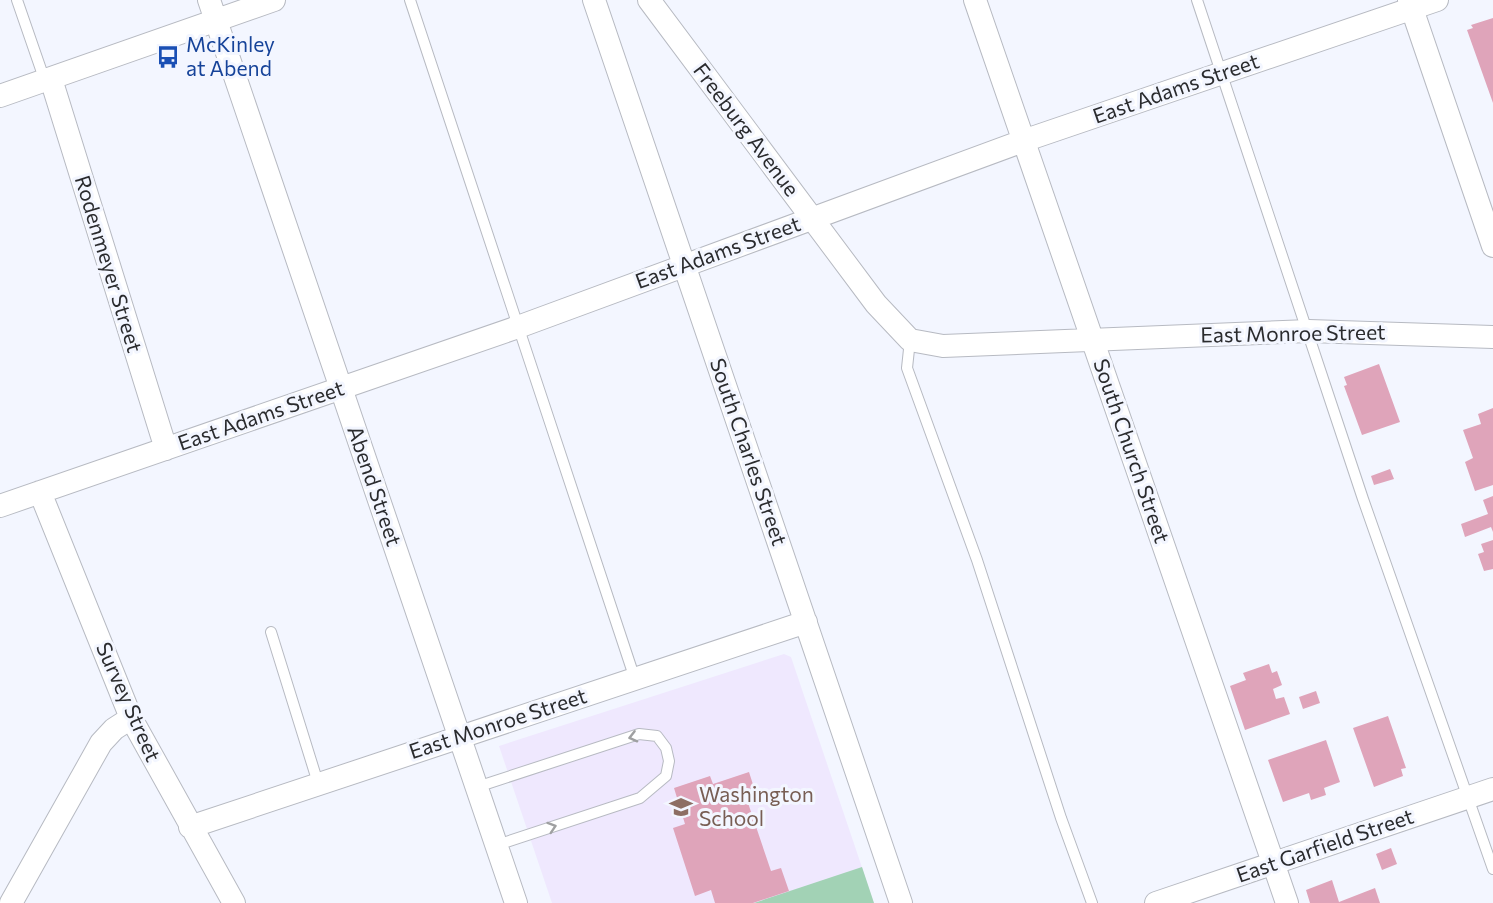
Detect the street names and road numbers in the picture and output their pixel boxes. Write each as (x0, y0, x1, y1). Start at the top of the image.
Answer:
street label: East Adams Street (1089, 47, 1262, 128)
street label: Freeburg Avenue (689, 58, 805, 200)
street label: Rodenmeyer Street (71, 172, 148, 355)
street label: East Adams Street (631, 210, 803, 293)
street label: East Monroe Street (1200, 318, 1386, 347)
street label: South Charles Street (706, 355, 793, 548)
street label: South Church Street (1089, 355, 1176, 546)
street label: East Adams Street (174, 374, 347, 455)
street label: Abend Street (343, 422, 408, 549)
street label: Survey Street (92, 638, 167, 765)
street label: East Monroe Street (406, 682, 589, 763)
street label: East Garfield Street (1233, 802, 1416, 887)

